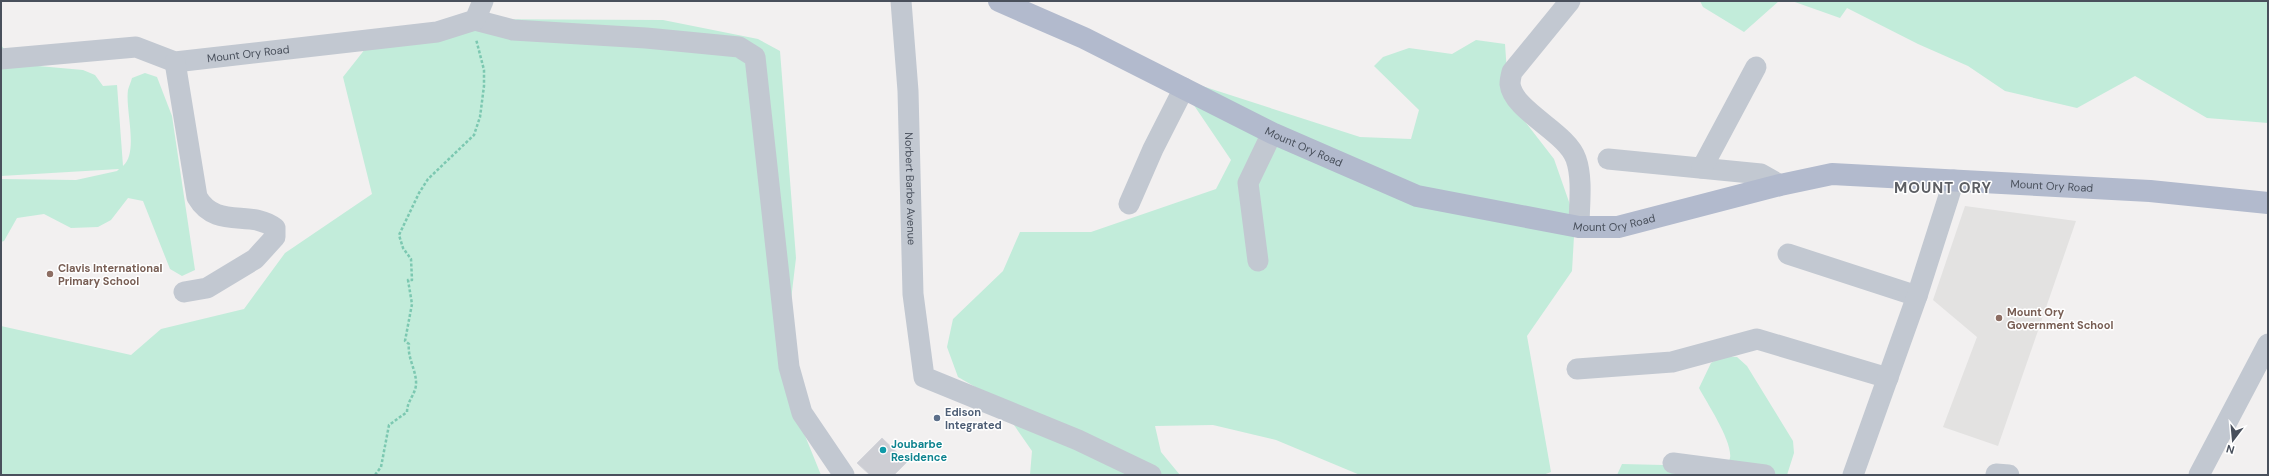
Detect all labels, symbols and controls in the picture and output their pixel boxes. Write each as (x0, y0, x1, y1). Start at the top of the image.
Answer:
street label: Mount Ory Road (206, 42, 290, 65)
street label: Mount Ory Road (1263, 124, 1345, 170)
street label: Norbert Barbe Avenue (902, 132, 919, 245)
street label: Mount Ory Road (2010, 177, 2094, 195)
district label: MOUNT ORY (1894, 178, 1992, 198)
street label: Mount Ory Road (1572, 211, 1657, 235)
place label: Clavis International Primary School (58, 261, 162, 288)
marker: Clavis International Primary School (45, 269, 55, 279)
place label: Mount Ory Government School (2007, 305, 2114, 332)
marker: Mount Ory Government School (1994, 313, 2004, 323)
place label: Edison Integrated (945, 405, 1002, 432)
marker: Edison Integrated (932, 413, 942, 423)
north arrow (2213, 420, 2253, 460)
place label: Joubarbe Residence (891, 437, 947, 464)
text: N (2224, 442, 2236, 457)
marker: Joubarbe Residence (878, 445, 888, 455)

